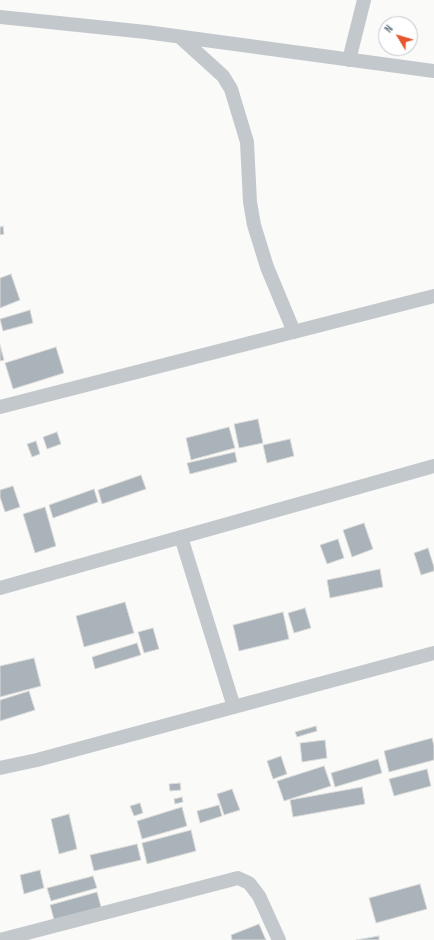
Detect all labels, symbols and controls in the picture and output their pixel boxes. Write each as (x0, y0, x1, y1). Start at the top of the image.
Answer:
north arrow (378, 16, 418, 56)
text: N (382, 23, 396, 35)

